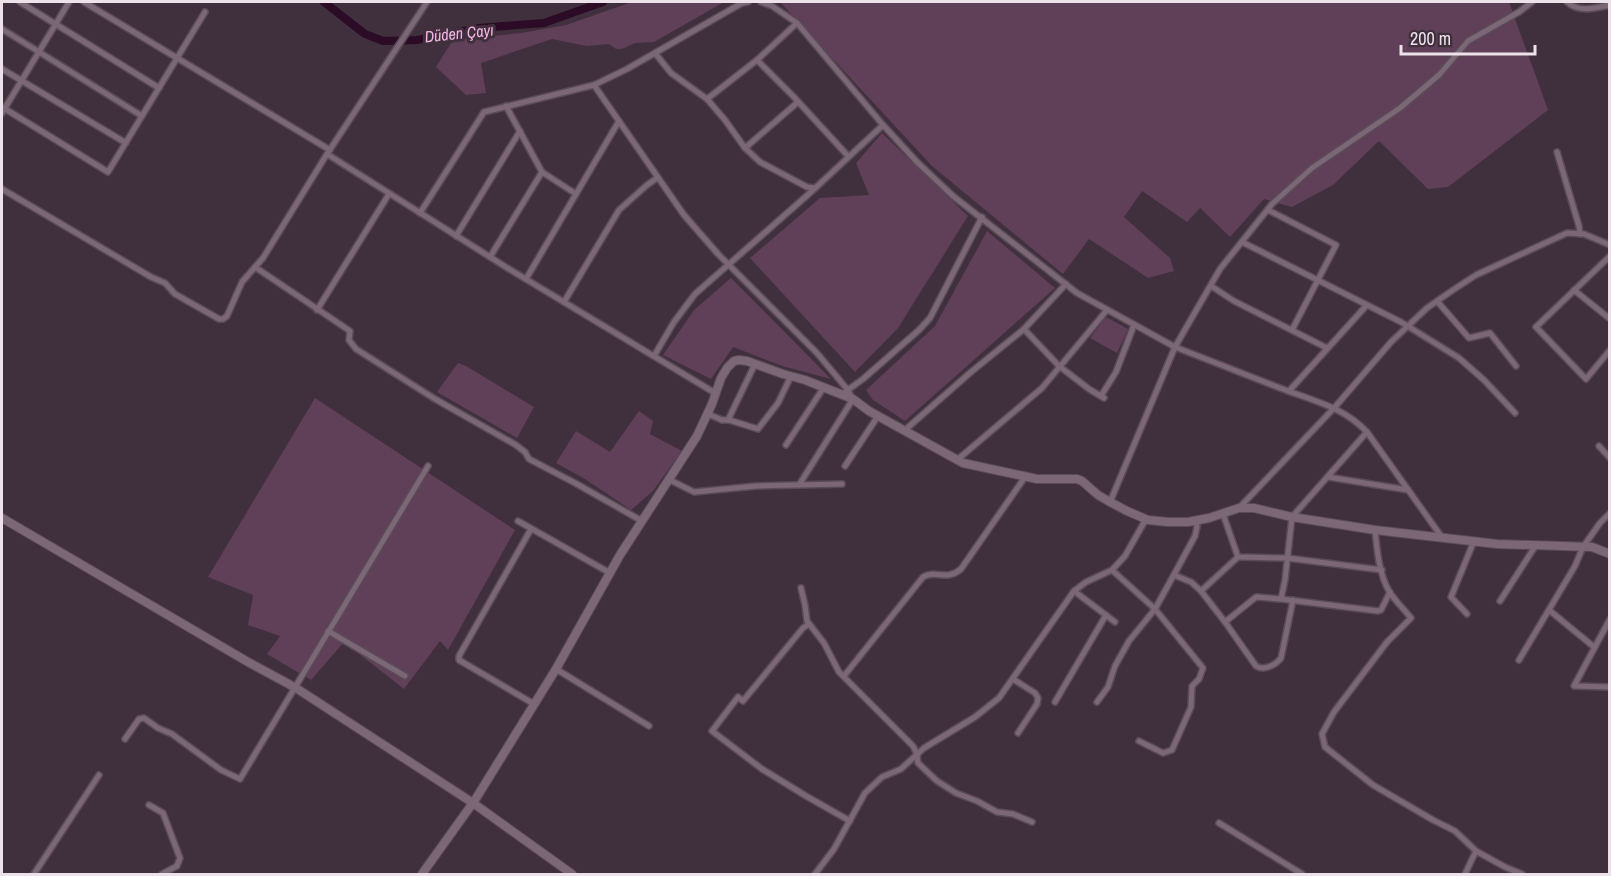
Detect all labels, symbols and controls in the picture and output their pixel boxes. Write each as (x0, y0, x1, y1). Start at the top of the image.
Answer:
water label: Düden Çayı (423, 18, 495, 48)
scale bar (1401, 18, 1534, 56)
text: 200 m (1410, 26, 1451, 51)

